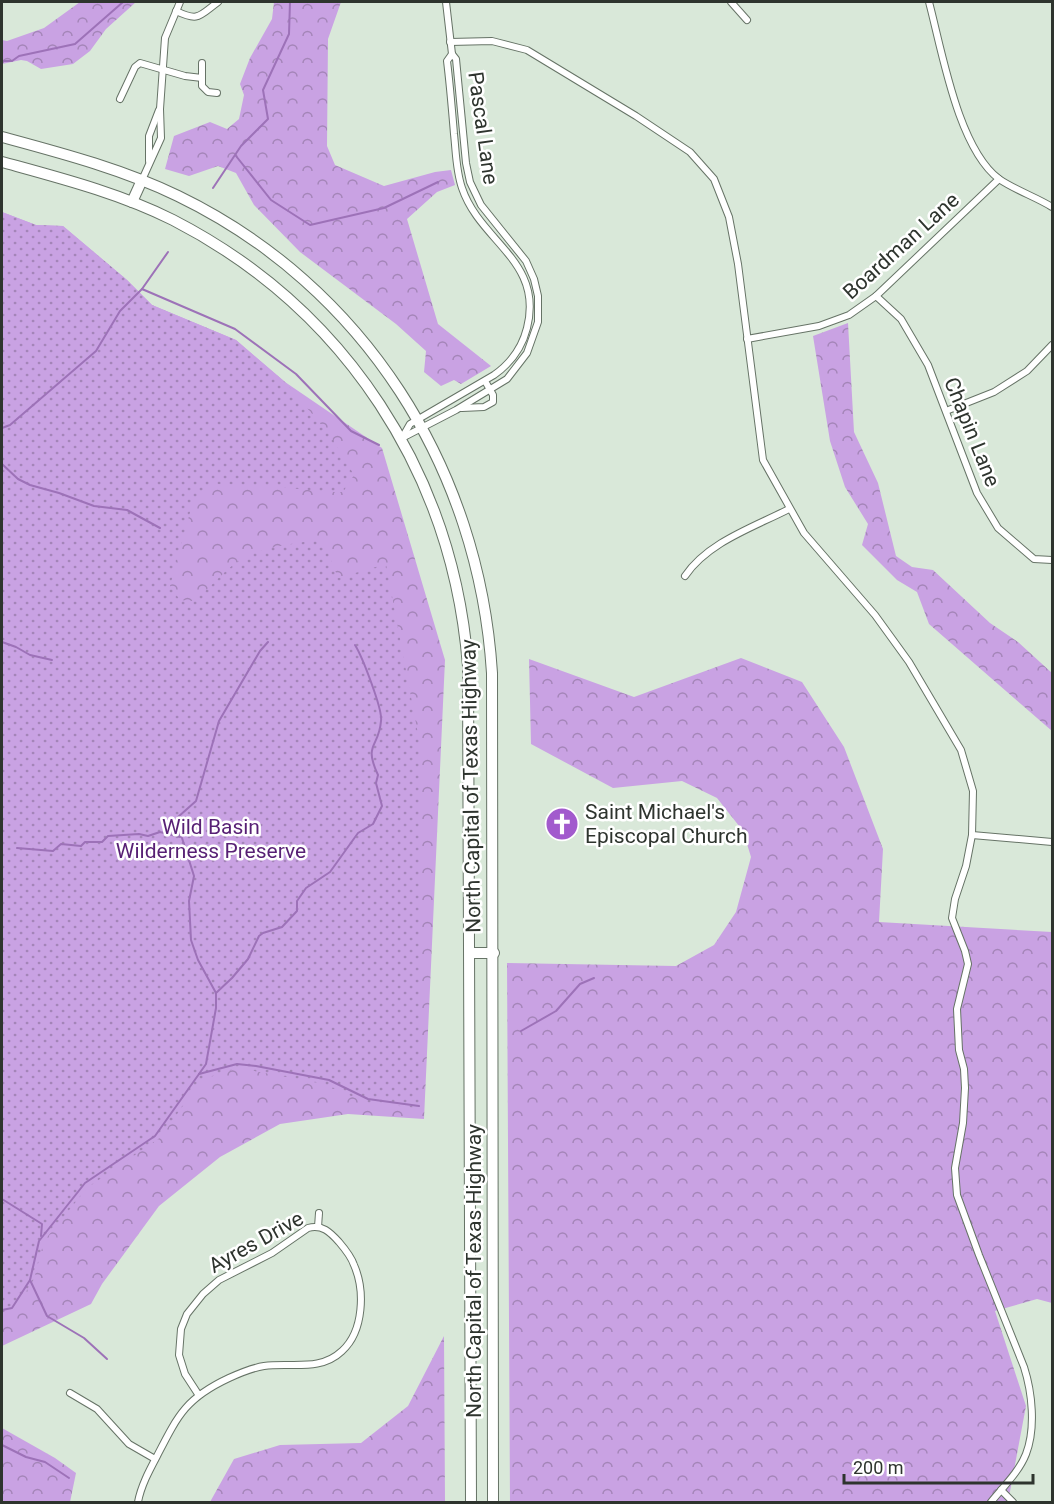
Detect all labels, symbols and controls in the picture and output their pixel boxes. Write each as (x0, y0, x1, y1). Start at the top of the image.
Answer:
street label: Pascal Lane (463, 70, 503, 186)
street label: Boardman Lane (838, 188, 964, 304)
street label: Chapin Lane (939, 374, 1005, 490)
street label: North Capital of Texas Highway (456, 639, 486, 933)
place label: Saint Michael's Episcopal Church (585, 800, 747, 848)
church icon: Saint Michael's Episcopal Church (544, 806, 580, 842)
park label: Wild Basin Wilderness Preserve (116, 815, 306, 863)
street label: North Capital of Texas Highway (462, 1124, 486, 1418)
street label: Ayres Drive (205, 1206, 307, 1278)
scale bar (844, 1447, 1033, 1485)
text: 200 m (853, 1457, 904, 1478)

